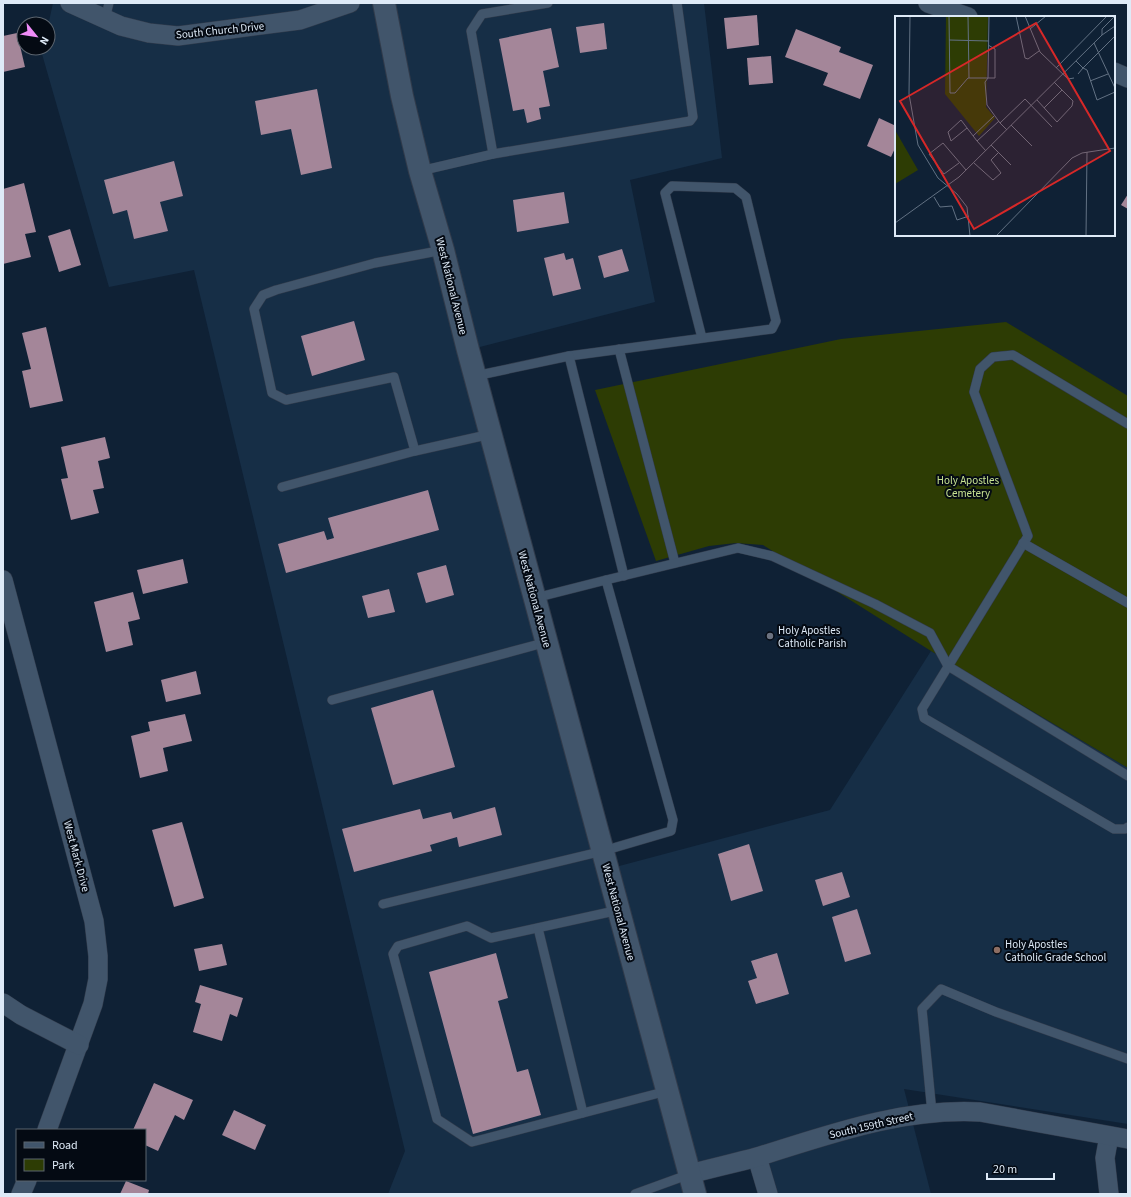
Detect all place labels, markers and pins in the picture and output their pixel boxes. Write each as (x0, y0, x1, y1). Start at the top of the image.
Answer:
place label: Holy Apostles Catholic Parish (778, 623, 846, 651)
marker: Holy Apostles Catholic Parish (765, 631, 775, 641)
place label: Holy Apostles Catholic Grade School (1005, 937, 1107, 965)
marker: Holy Apostles Catholic Grade School (992, 945, 1002, 955)

